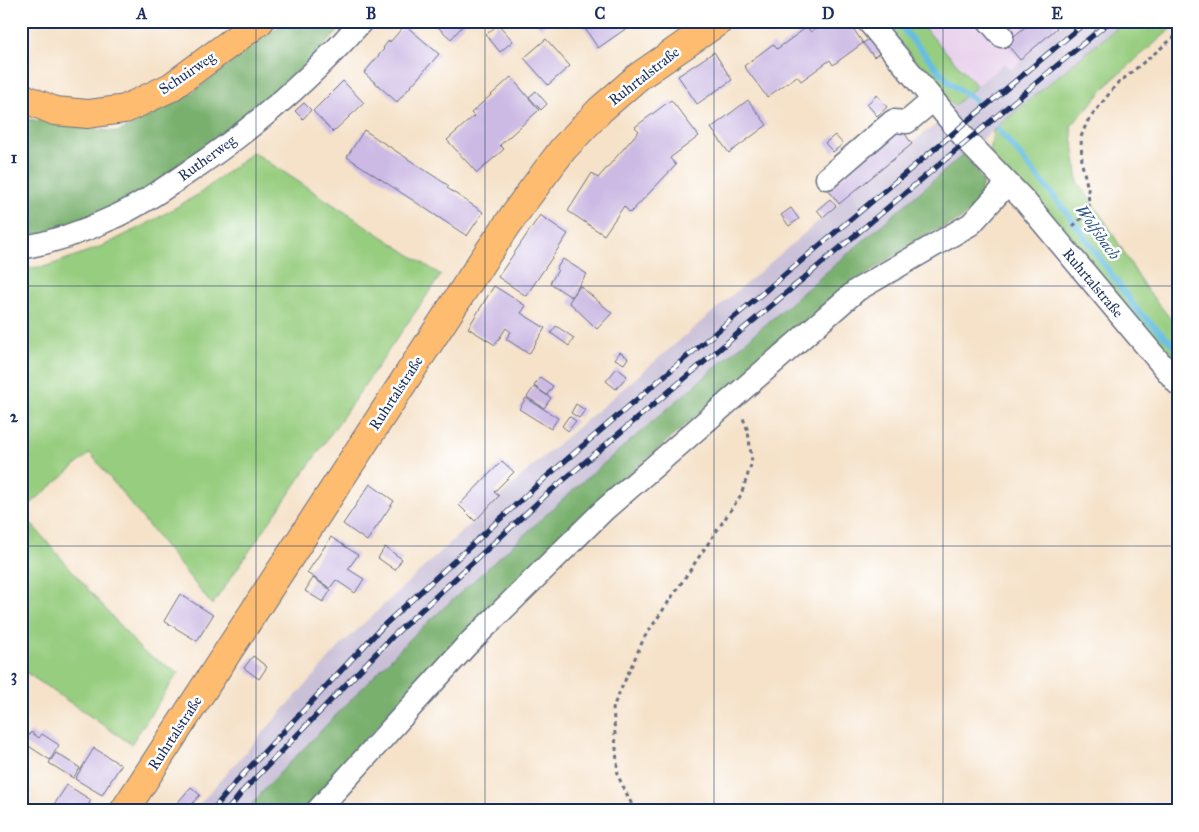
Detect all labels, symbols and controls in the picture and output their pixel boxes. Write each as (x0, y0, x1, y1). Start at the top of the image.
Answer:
text: A (136, 4, 148, 23)
text: B (366, 4, 376, 23)
text: C (595, 4, 606, 23)
text: D (822, 4, 835, 23)
text: E (1051, 4, 1063, 23)
street label: Ruhrtalstraße (605, 43, 683, 109)
street label: Schuirweg (155, 47, 219, 98)
street label: Rutherweg (175, 130, 240, 185)
text: 1 (11, 148, 18, 167)
water label: Wolfsbach (1072, 201, 1124, 263)
street label: Ruhrtalstraße (1059, 245, 1127, 321)
street label: Ruhrtalstraße (365, 353, 427, 433)
text: 2 (10, 407, 19, 426)
text: 3 (11, 666, 17, 686)
street label: Ruhrtalstraße (144, 693, 206, 773)

